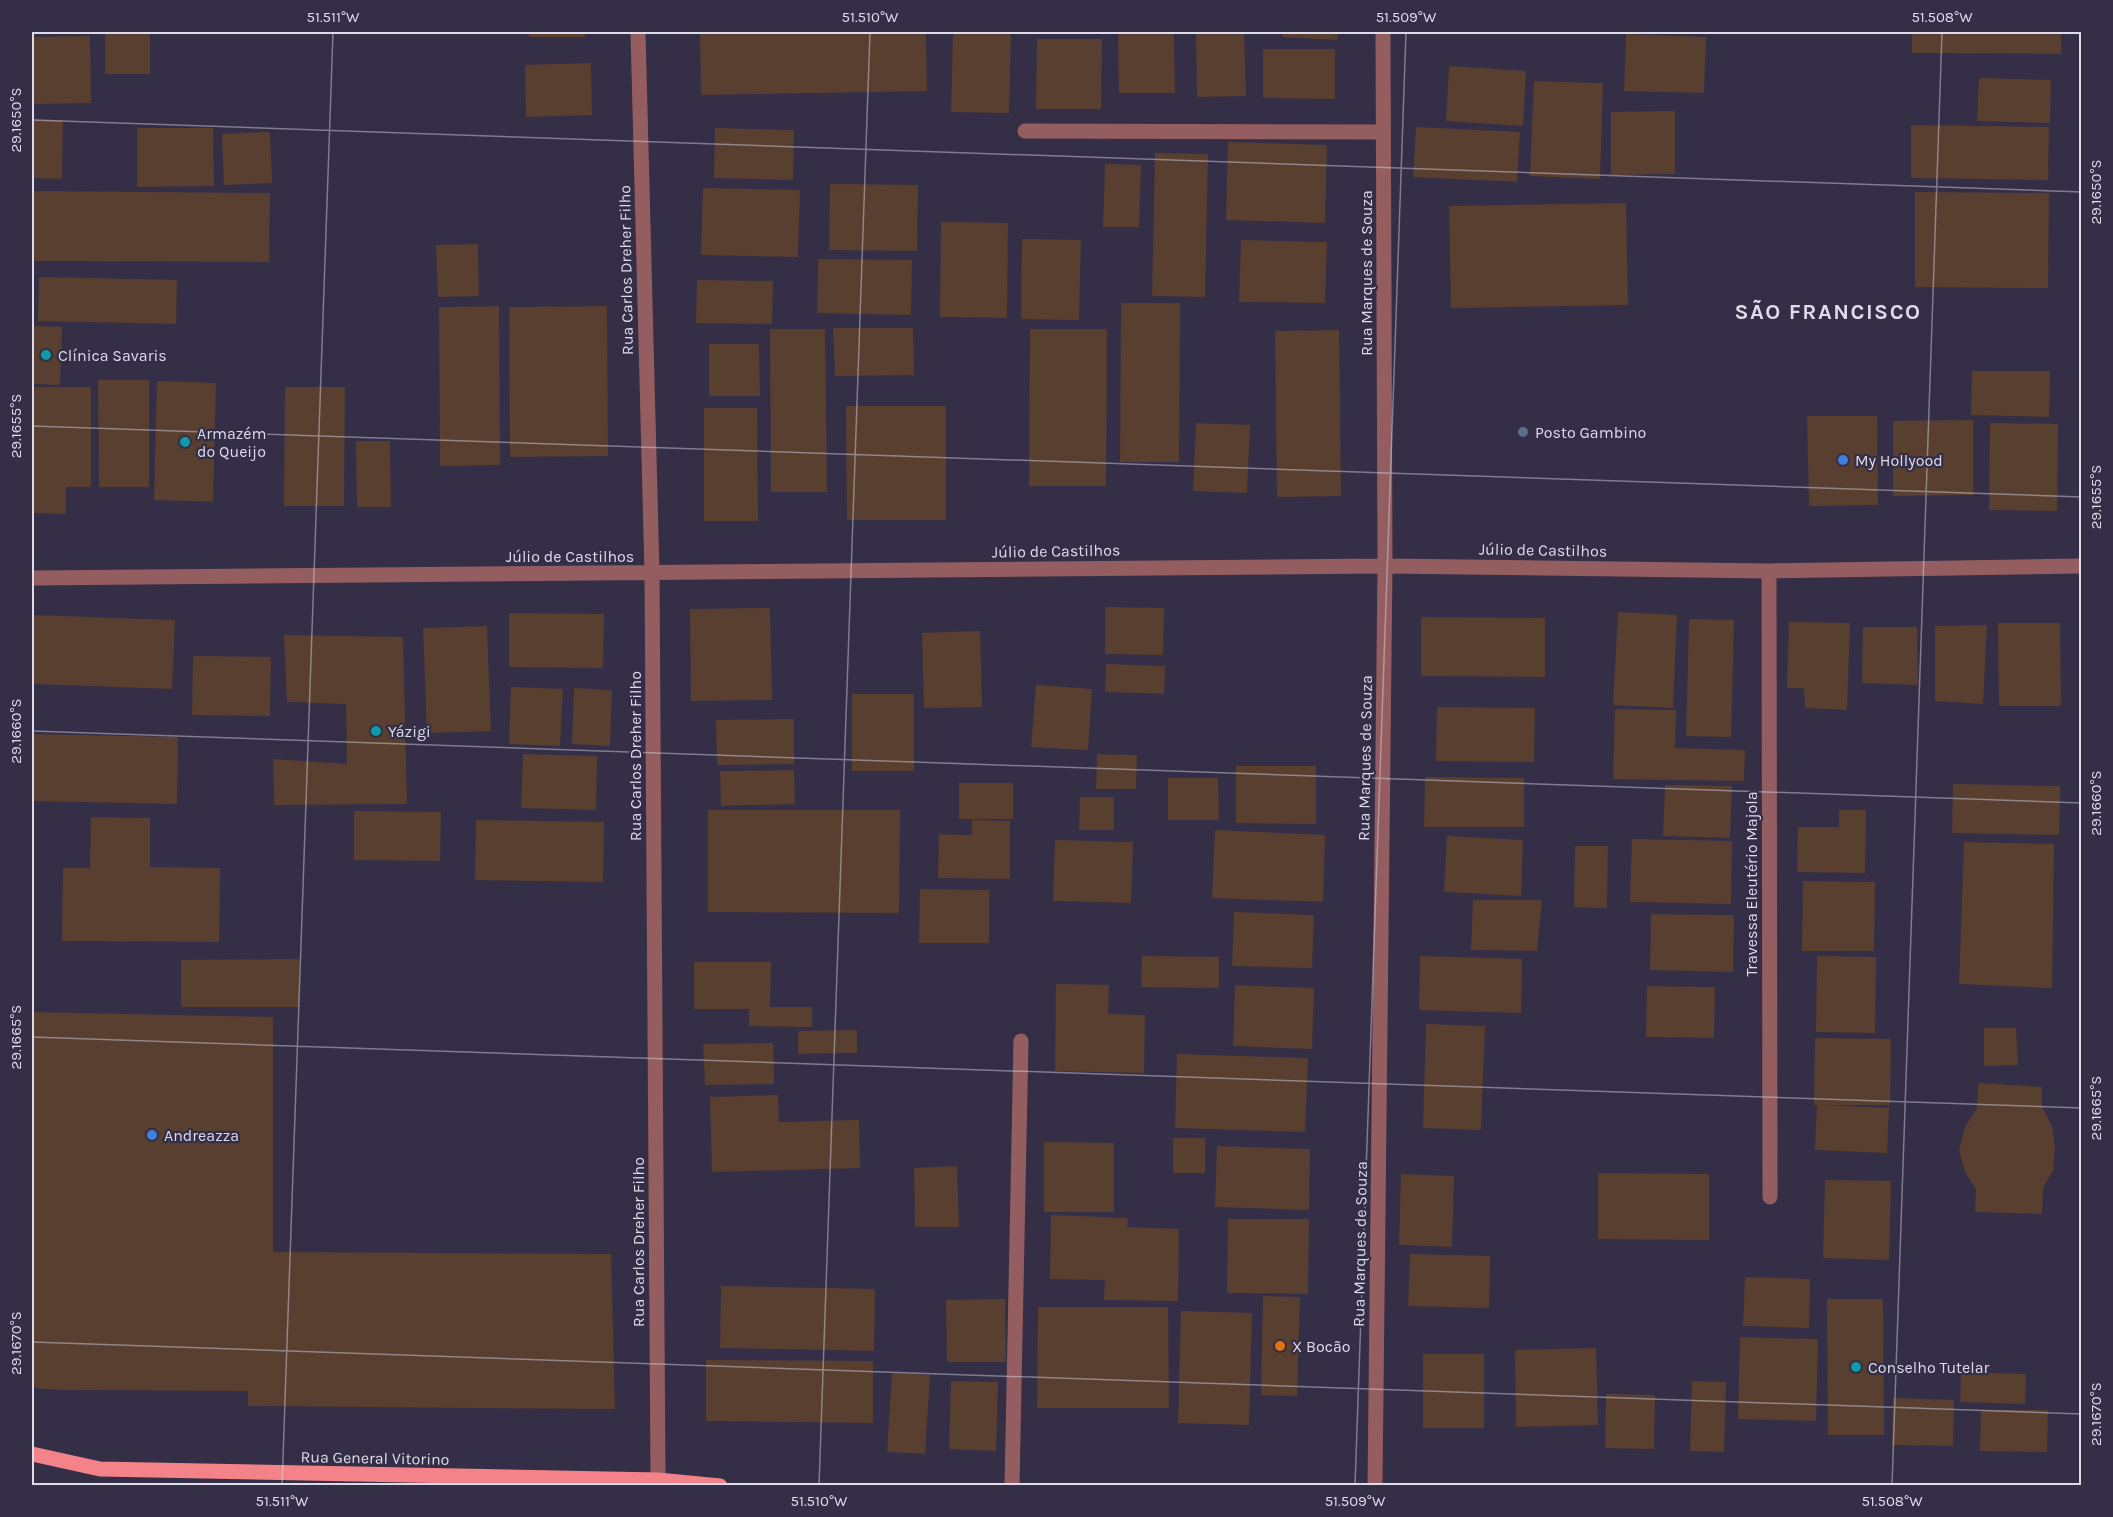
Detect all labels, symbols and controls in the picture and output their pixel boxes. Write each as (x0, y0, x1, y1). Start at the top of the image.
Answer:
text: 51.511°W (306, 8, 360, 26)
text: 51.510°W (842, 8, 899, 26)
text: 51.509°W (1376, 8, 1437, 26)
text: 51.508°W (1911, 8, 1973, 26)
text: 29.1650°S (7, 87, 25, 153)
text: 29.1650°S (2087, 159, 2105, 225)
street label: Rua Carlos Dreher Filho (615, 185, 637, 355)
street label: Rua Marques de Souza (1357, 190, 1376, 356)
district label: SÃO FRANCISCO (1734, 299, 1922, 325)
place label: Clínica Savaris (58, 346, 167, 365)
marker: Clínica Savaris (39, 348, 53, 362)
text: 29.1655°S (7, 394, 25, 458)
place label: Posto Gambino (1535, 423, 1646, 442)
place label: Armazém do Queijo (197, 424, 267, 461)
marker: Posto Gambino (1516, 425, 1530, 439)
marker: Armazém do Queijo (178, 435, 192, 449)
place label: My Hollyood (1855, 451, 1943, 470)
marker: My Hollyood (1836, 453, 1850, 467)
text: 29.1655°S (2087, 465, 2105, 529)
street label: Júlio de Castilhos (1479, 539, 1607, 561)
street label: Júlio de Castilhos (992, 540, 1120, 562)
street label: Júlio de Castilhos (506, 547, 634, 566)
street label: Rua Carlos Dreher Filho (626, 671, 645, 841)
street label: Rua Marques de Souza (1354, 675, 1376, 841)
text: 29.1660°S (7, 698, 25, 764)
place label: Yázigi (388, 722, 431, 741)
marker: Yázigi (369, 724, 383, 738)
text: 29.1660°S (2087, 770, 2105, 836)
street label: Travessa Eleutério Majola (1742, 791, 1761, 977)
text: 29.1665°S (7, 1005, 25, 1069)
text: 29.1665°S (2087, 1076, 2105, 1140)
place label: Andreazza (164, 1126, 239, 1145)
marker: Andreazza (145, 1128, 159, 1142)
street label: Rua Carlos Dreher Filho (629, 1157, 648, 1327)
street label: Rua Marques de Souza (1349, 1161, 1371, 1327)
text: 29.1670°S (7, 1311, 25, 1375)
place label: X Bocão (1292, 1337, 1351, 1356)
marker: X Bocão (1273, 1339, 1287, 1353)
place label: Conselho Tutelar (1868, 1358, 1990, 1377)
marker: Conselho Tutelar (1849, 1360, 1863, 1374)
text: 29.1670°S (2087, 1382, 2105, 1446)
street label: Rua General Vitorino (300, 1447, 450, 1469)
text: 51.511°W (255, 1492, 309, 1510)
text: 51.510°W (791, 1492, 848, 1510)
text: 51.509°W (1325, 1492, 1386, 1510)
text: 51.508°W (1861, 1492, 1923, 1510)

